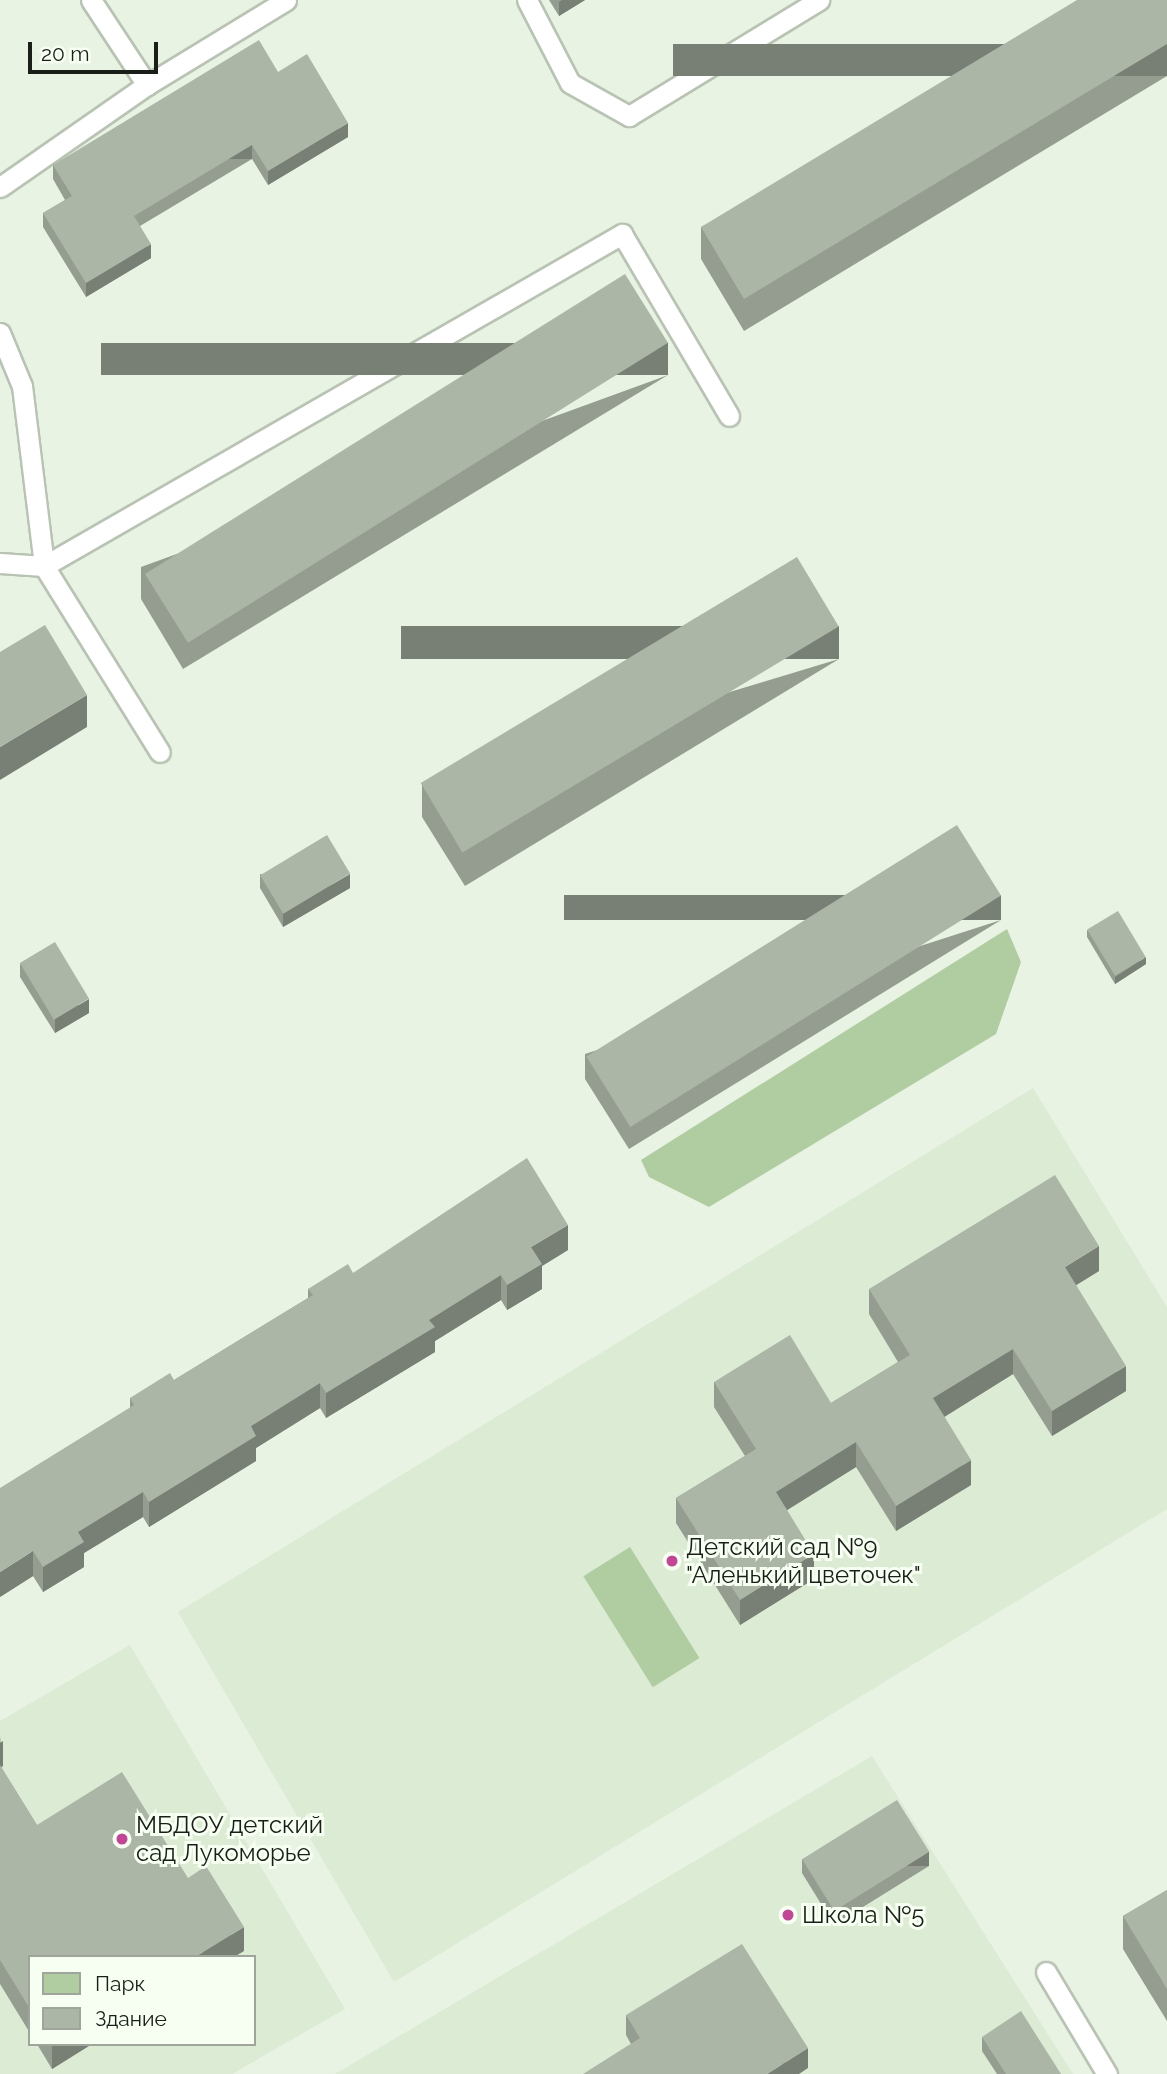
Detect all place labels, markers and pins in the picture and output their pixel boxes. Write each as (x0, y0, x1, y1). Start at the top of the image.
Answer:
place label: Детский сад №9 "Аленький цветочек" (686, 1533, 921, 1589)
marker: Детский сад №9 "Аленький цветочек" (664, 1553, 680, 1569)
place label: МБДОУ детский сад Лукоморье (136, 1811, 323, 1867)
marker: МБДОУ детский сад Лукоморье (114, 1831, 130, 1847)
place label: Школа №5 (802, 1901, 924, 1929)
marker: Школа №5 (780, 1907, 796, 1923)

